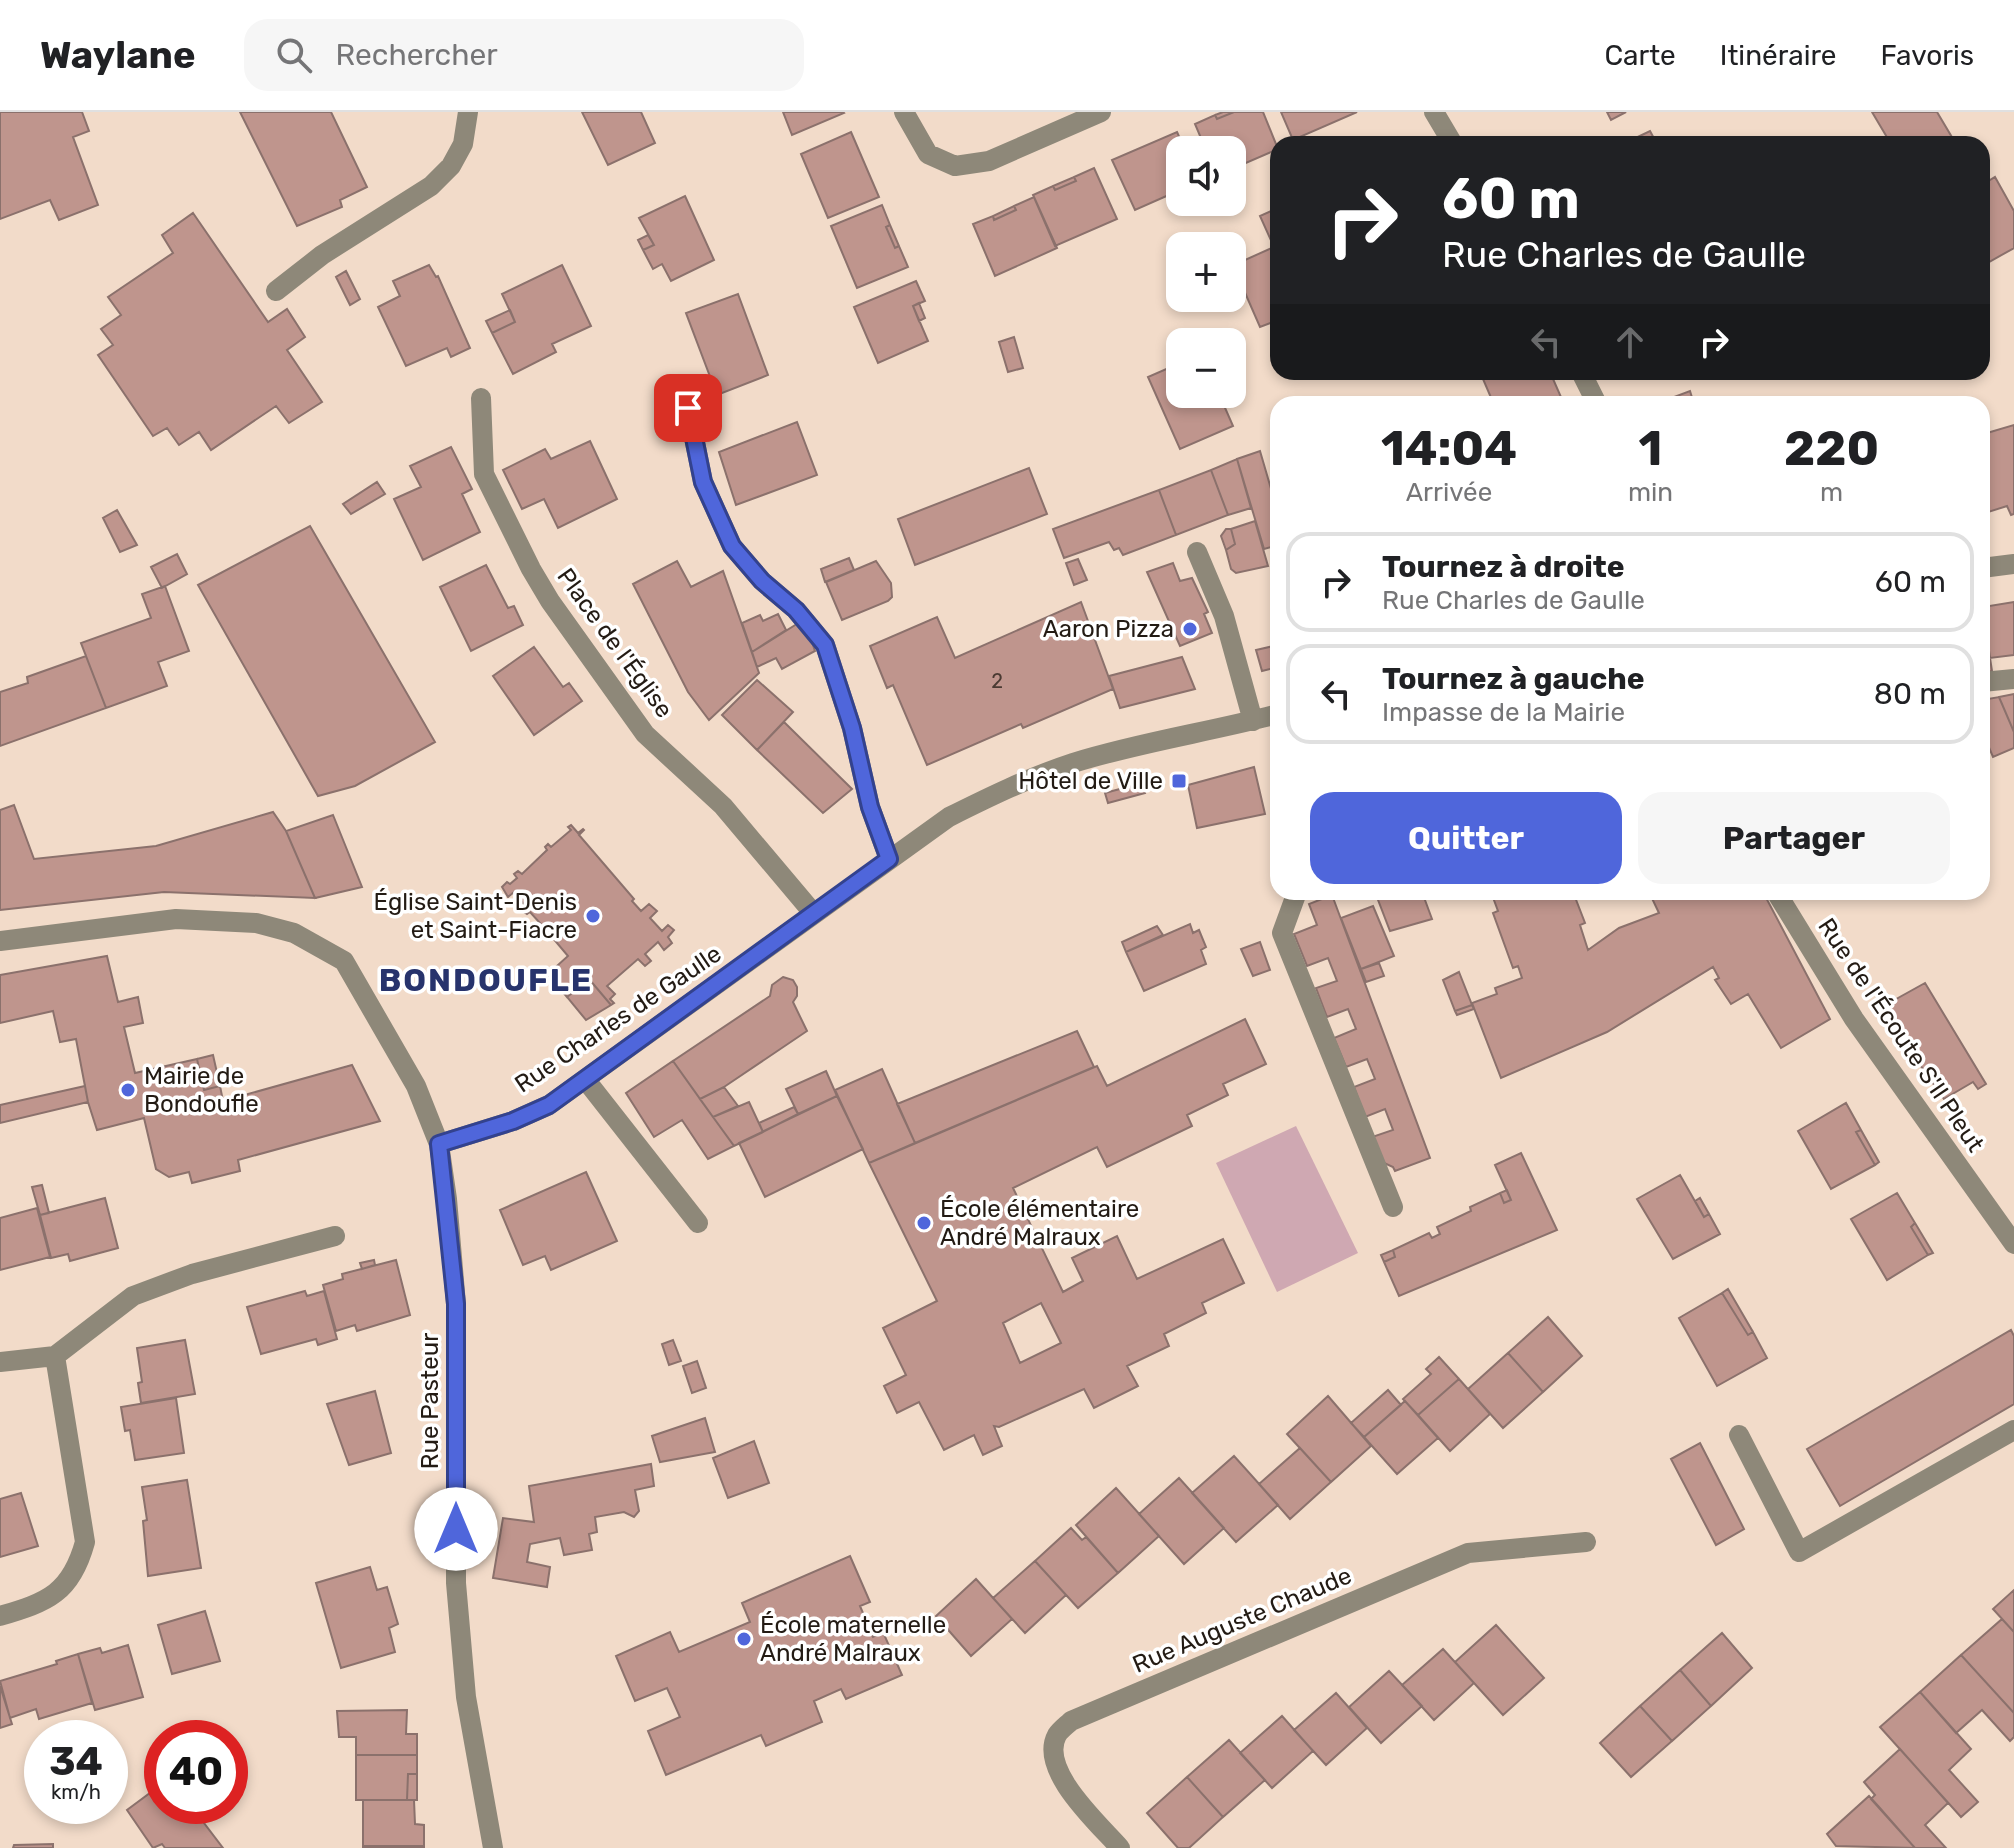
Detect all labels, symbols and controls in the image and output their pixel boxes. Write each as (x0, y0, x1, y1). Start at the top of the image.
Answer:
search box (244, 19, 804, 91)
text: Waylane (40, 32, 196, 78)
icon: search (272, 33, 316, 77)
text: Rechercher (336, 37, 498, 73)
text: Carte (1604, 39, 1676, 72)
text: Itinéraire (1720, 39, 1837, 72)
text: Favoris (1881, 39, 1974, 72)
map controls (1166, 136, 1246, 408)
button: sound (1166, 136, 1246, 216)
text: 60 m (1442, 166, 1580, 232)
icon: right (1310, 168, 1414, 272)
button: + (1166, 232, 1246, 312)
text: Rue Charles de Gaulle (1442, 233, 1806, 276)
icon: left (1524, 320, 1568, 364)
icon: ahead (1608, 320, 1652, 364)
icon: right (1692, 320, 1736, 364)
button: − (1166, 328, 1246, 408)
pin (654, 374, 722, 442)
icon: arrive (666, 386, 710, 430)
text: 14:04 (1381, 420, 1517, 477)
text: 1 (1639, 420, 1662, 477)
text: 220 (1784, 420, 1879, 477)
text: Arrivée (1406, 477, 1492, 508)
text: min (1628, 477, 1673, 508)
text: m (1820, 477, 1843, 508)
text: Tournez à droite (1382, 549, 1625, 585)
icon: right (1314, 560, 1358, 604)
street label: Place de l'Église (551, 563, 679, 723)
text: 60 m (1875, 564, 1946, 600)
text: Rue Charles de Gaulle (1382, 585, 1645, 616)
place label: Aaron Pizza (1043, 615, 1174, 643)
marker: Aaron Pizza (1181, 620, 1199, 638)
text: Tournez à gauche (1382, 661, 1645, 697)
house number: 2 (991, 669, 1003, 693)
icon: left (1314, 672, 1358, 716)
text: 80 m (1874, 676, 1946, 712)
text: Impasse de la Mairie (1382, 697, 1625, 728)
place label: Hôtel de Ville (1018, 767, 1163, 795)
marker: Hôtel de Ville (1170, 772, 1188, 790)
button: Quitter (1310, 792, 1622, 884)
button: Partager (1638, 792, 1950, 884)
place label: Église Saint-Denis et Saint-Fiacre (374, 888, 577, 944)
marker: Église Saint-Denis et Saint-Fiacre (584, 907, 602, 925)
street label: Rue de l'Écoute S'Il Pleut (1812, 913, 1990, 1157)
street label: Rue Charles de Gaulle (510, 940, 726, 1098)
district label: BONDOUFLE (379, 961, 593, 999)
place label: Mairie de Bondoufle (144, 1062, 259, 1118)
marker: Mairie de Bondoufle (119, 1081, 137, 1099)
place label: École élémentaire André Malraux (940, 1195, 1139, 1251)
marker: École élémentaire André Malraux (915, 1214, 933, 1232)
street label: Rue Pasteur (416, 1333, 444, 1469)
position arrow (414, 1487, 498, 1571)
street label: Rue Auguste Chaude (1128, 1561, 1356, 1679)
place label: École maternelle André Malraux (760, 1611, 946, 1667)
marker: École maternelle André Malraux (735, 1630, 753, 1648)
speed limit sign: 40 (144, 1720, 248, 1824)
text: 34 (49, 1738, 103, 1785)
text: km/h (51, 1780, 101, 1804)

